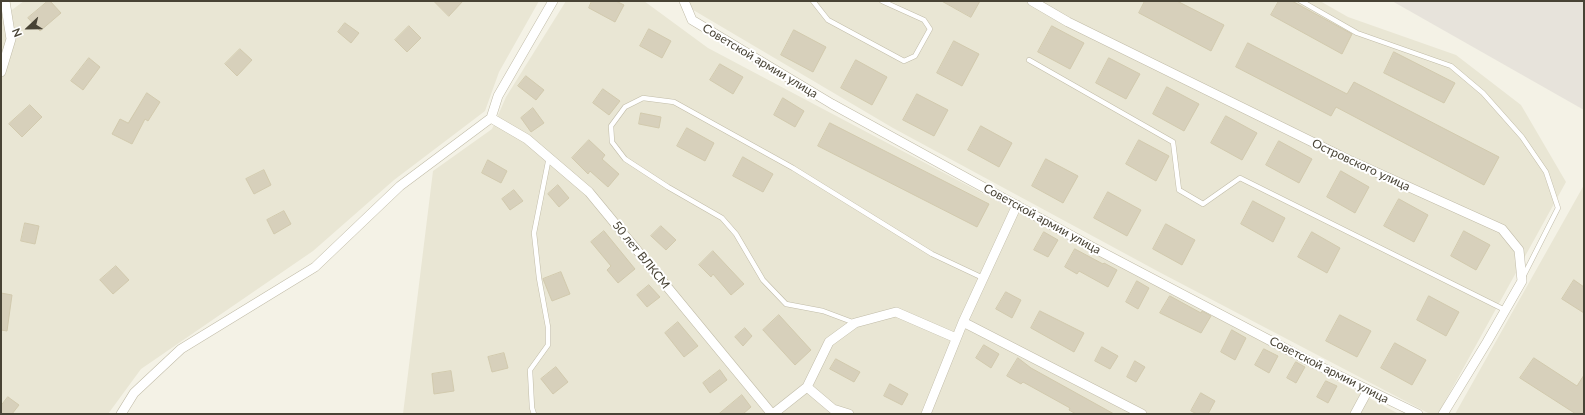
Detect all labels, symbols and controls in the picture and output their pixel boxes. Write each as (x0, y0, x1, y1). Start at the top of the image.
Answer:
north arrow (8, 8, 48, 48)
street label: Советской армии улица (700, 21, 820, 101)
text: N (9, 26, 24, 39)
street label: Островского улица (1310, 136, 1412, 194)
street label: Советской армии улица (981, 181, 1103, 257)
street label: 50 лет ВЛКСМ (609, 218, 673, 292)
street label: Советской армии улица (1267, 334, 1391, 406)

